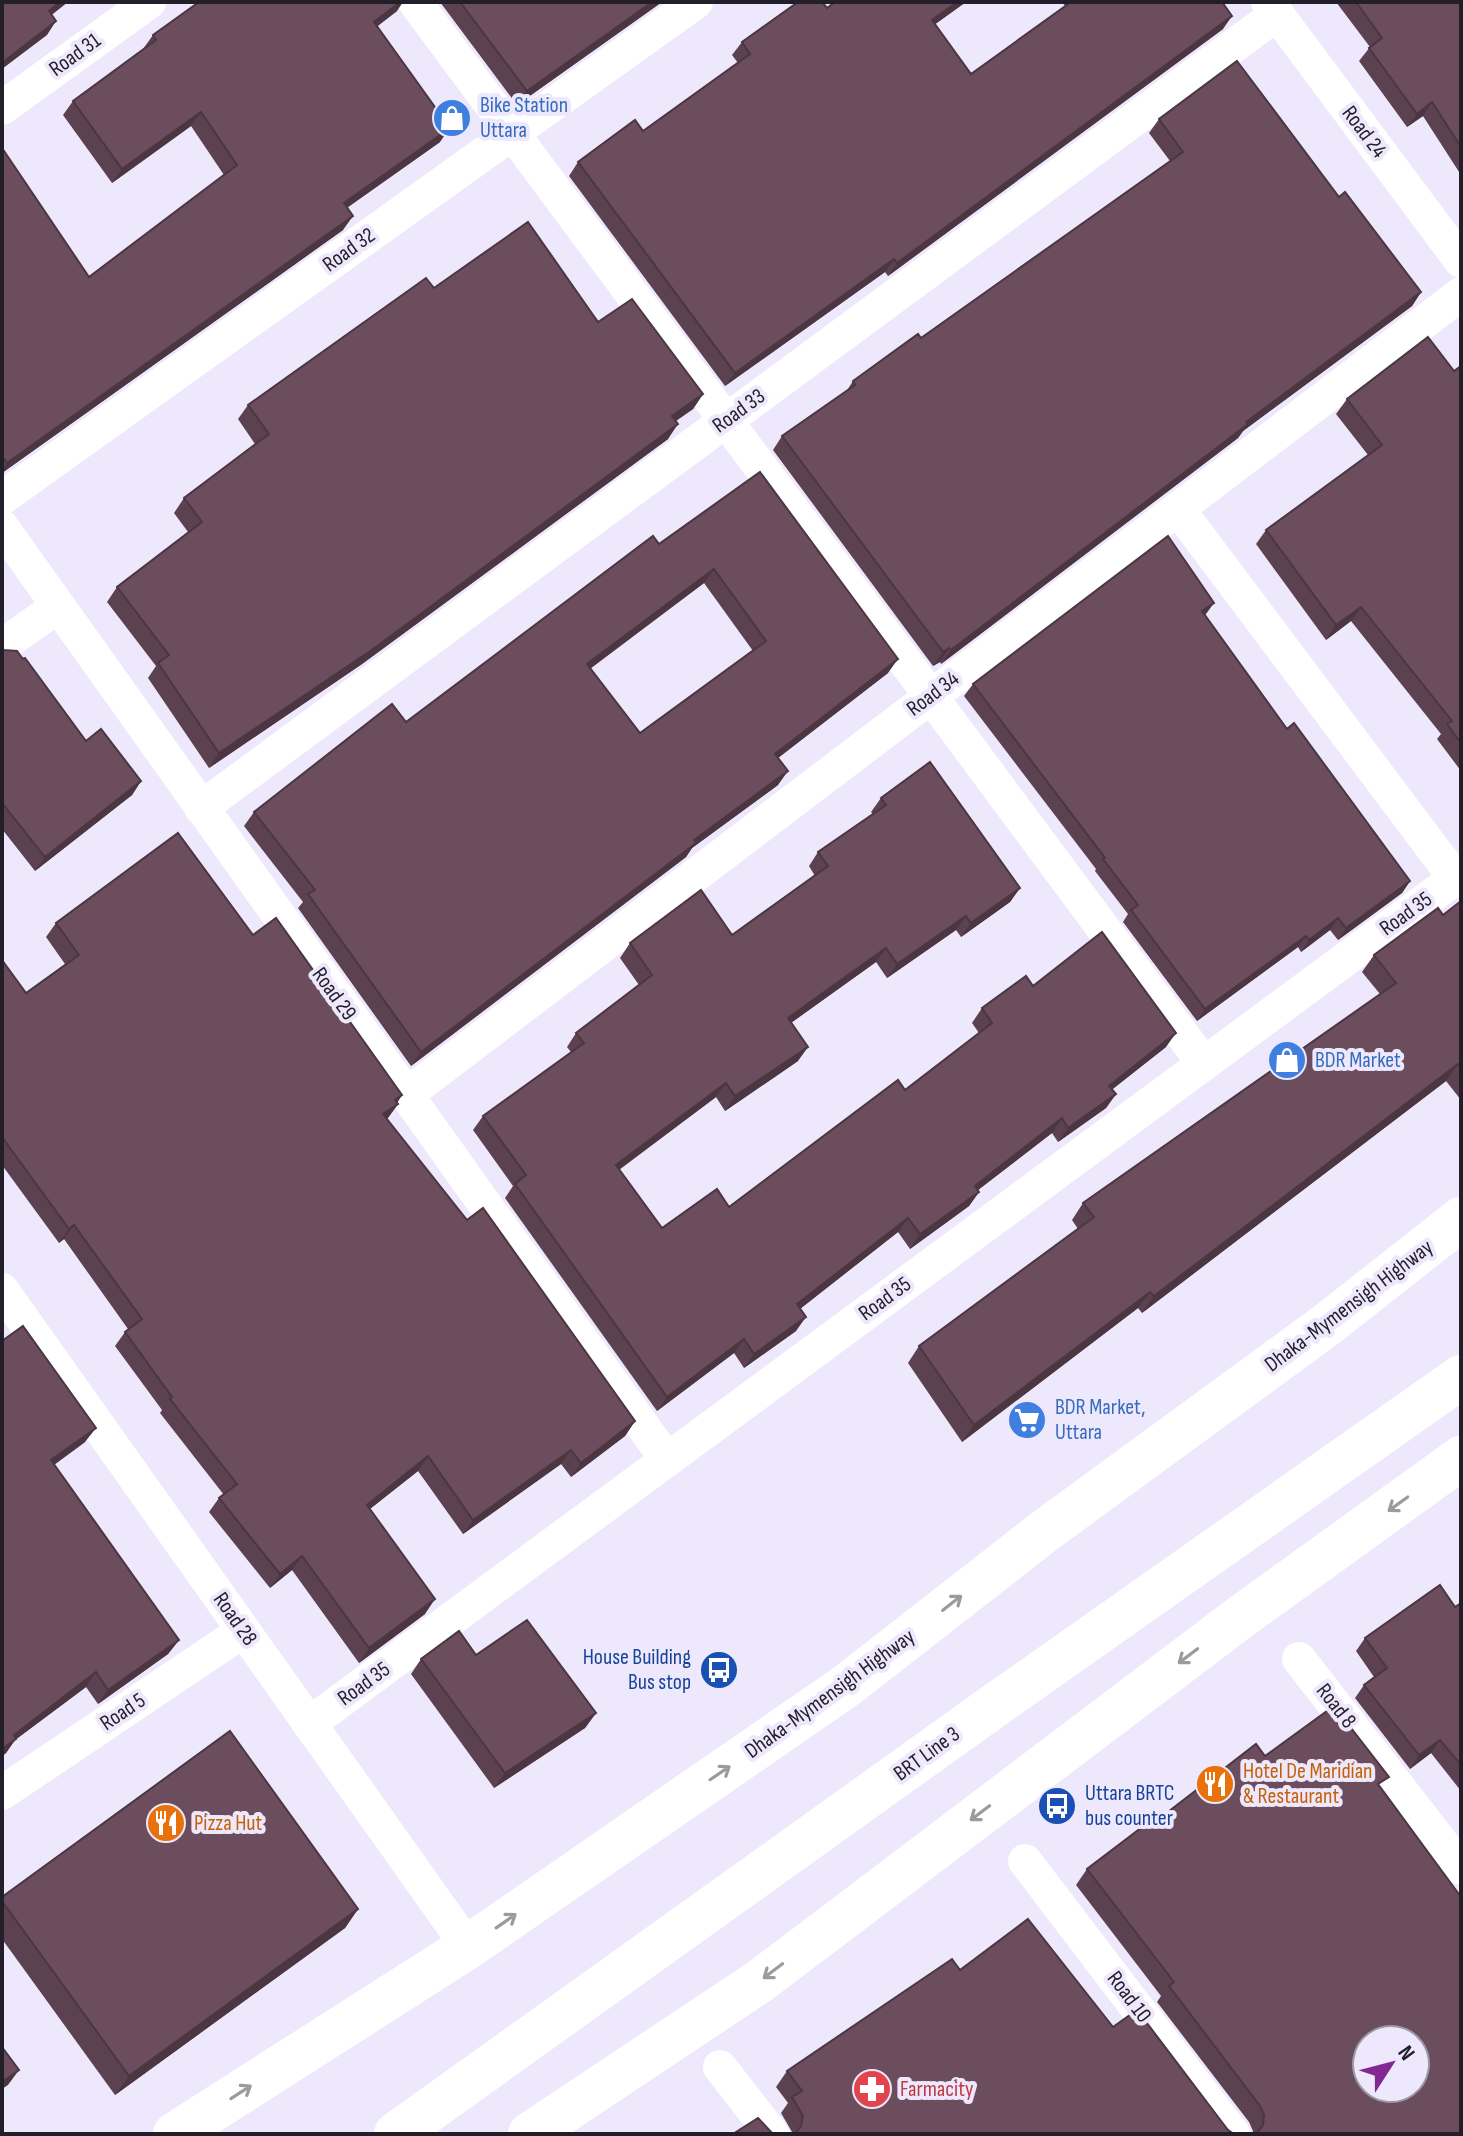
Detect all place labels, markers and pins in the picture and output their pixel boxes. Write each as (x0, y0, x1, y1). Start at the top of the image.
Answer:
place label: Bike Station Uttara (480, 92, 568, 144)
shop icon: Bike Station Uttara (431, 97, 473, 139)
shop icon: BDR Market (1266, 1039, 1308, 1081)
place label: BDR Market (1315, 1047, 1401, 1074)
place label: BDR Market, Uttara (1055, 1394, 1145, 1446)
supermarket icon: BDR Market, Uttara (1006, 1399, 1048, 1441)
place label: House Building Bus stop (583, 1644, 691, 1696)
bus stop icon: House Building Bus stop (698, 1649, 740, 1691)
place label: Hotel De Maridian & Restaurant (1243, 1758, 1373, 1810)
restaurant icon: Hotel De Maridian & Restaurant (1194, 1763, 1236, 1805)
place label: Uttara BRTC bus counter (1085, 1780, 1174, 1832)
bus stop icon: Uttara BRTC bus counter (1036, 1785, 1078, 1827)
restaurant icon: Pizza Hut (145, 1802, 187, 1844)
place label: Pizza Hut (194, 1810, 263, 1837)
pharmacy icon: Farmacity (851, 2068, 893, 2110)
place label: Farmacity (900, 2076, 974, 2103)

